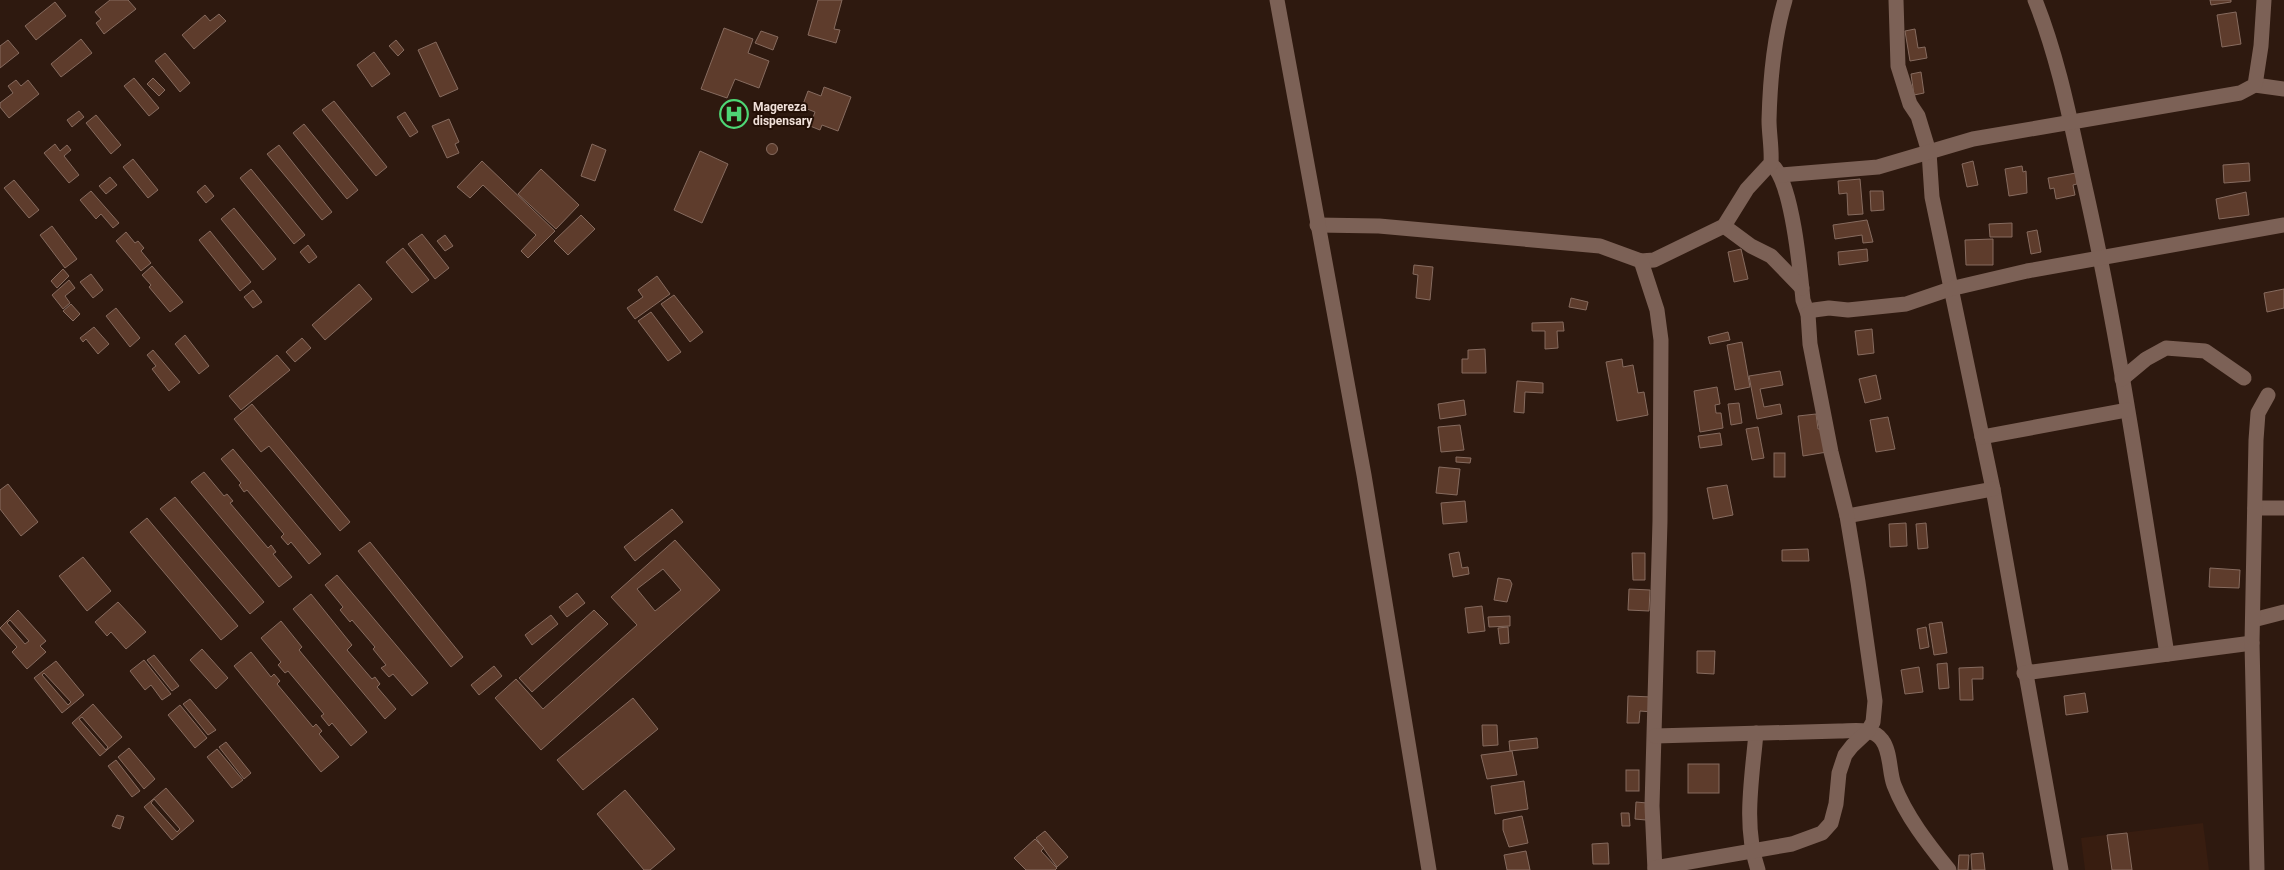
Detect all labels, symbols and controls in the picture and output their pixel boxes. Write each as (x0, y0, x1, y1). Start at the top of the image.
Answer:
hospital icon: Magereza dispensary (719, 99, 749, 129)
place label: Magereza dispensary (753, 100, 813, 128)

